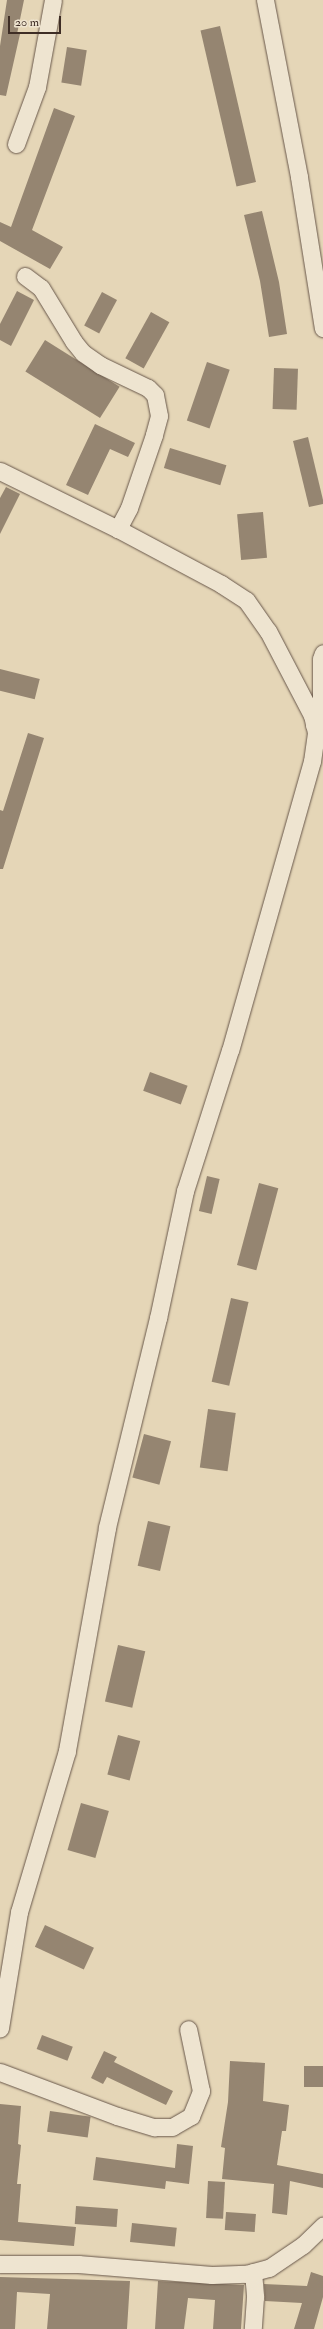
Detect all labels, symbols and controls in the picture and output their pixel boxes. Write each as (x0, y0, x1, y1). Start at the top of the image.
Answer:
scale bar (10, 8, 63, 34)
text: 20 m (15, 15, 39, 30)

